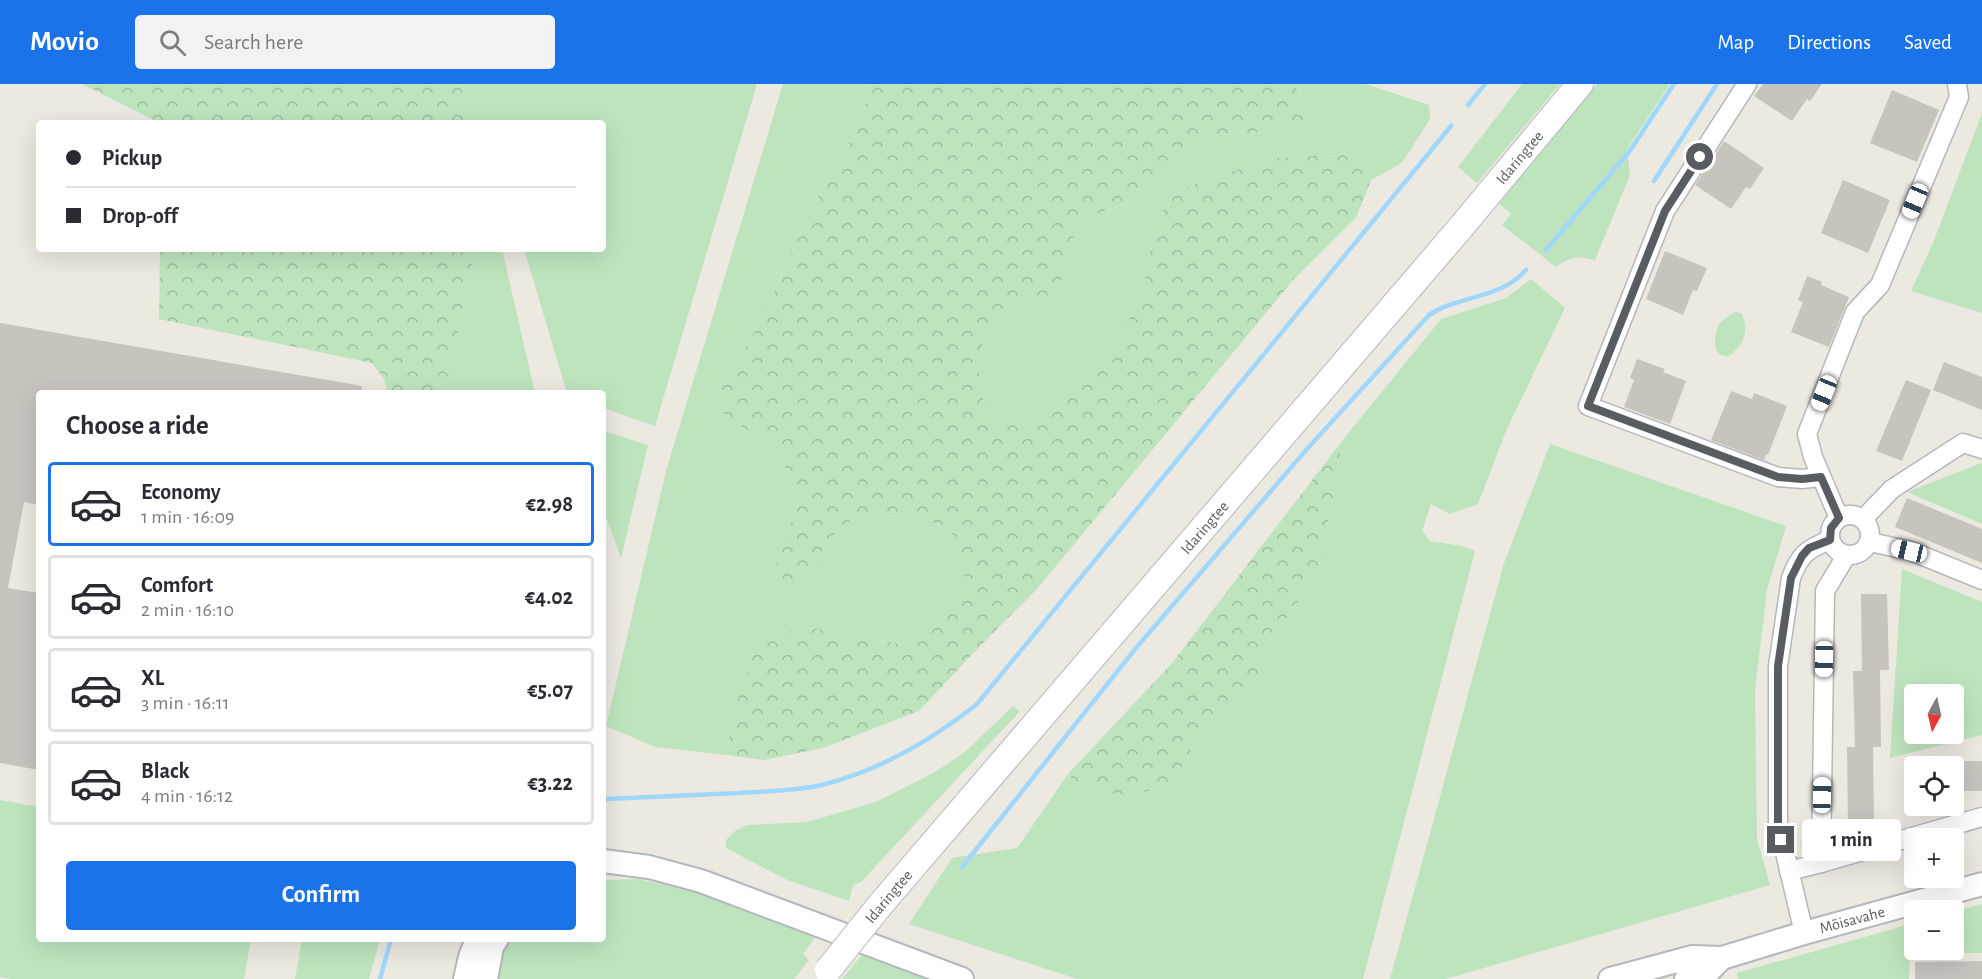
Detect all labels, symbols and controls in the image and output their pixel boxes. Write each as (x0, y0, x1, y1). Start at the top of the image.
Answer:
search box (135, 15, 555, 69)
icon: search (156, 26, 189, 59)
text: Movio (30, 28, 99, 56)
text: Search here (204, 31, 303, 53)
text: Map (1718, 32, 1754, 53)
text: Directions (1787, 32, 1871, 53)
text: Saved (1904, 32, 1952, 53)
street label: Idaringtee (1493, 128, 1547, 187)
route start (1686, 143, 1713, 170)
text: Pickup (102, 147, 162, 169)
car (1900, 181, 1930, 221)
text: Drop-off (102, 205, 178, 227)
car (1809, 373, 1839, 413)
text: Choose a ride (66, 412, 209, 439)
icon: car (69, 477, 123, 531)
text: Economy (141, 481, 221, 503)
text: €2.98 (526, 493, 573, 515)
street label: Idaringtee (1178, 498, 1232, 557)
text: 1 min · 16:09 (141, 507, 234, 527)
car (1889, 538, 1929, 564)
icon: car (69, 570, 123, 624)
text: Comfort (141, 574, 213, 596)
text: €4.02 (525, 586, 573, 608)
text: 2 min · 16:10 (141, 600, 234, 620)
car (1815, 641, 1833, 677)
icon: car (69, 663, 123, 717)
text: XL (141, 667, 164, 689)
text: €5.07 (527, 679, 573, 701)
north arrow (1904, 684, 1964, 744)
map controls (1904, 684, 1964, 960)
text: 3 min · 16:11 (141, 693, 230, 713)
icon: car (69, 756, 123, 810)
button: locate (1904, 756, 1964, 816)
text: Black (141, 760, 189, 782)
text: €3.22 (527, 772, 573, 794)
car (1813, 777, 1831, 813)
text: 4 min · 16:12 (141, 786, 233, 806)
callout: 1 min (1802, 819, 1901, 861)
route end (1767, 826, 1794, 853)
button: + (1904, 828, 1964, 888)
text: 1 min (1830, 830, 1873, 850)
button: Confirm (66, 861, 576, 930)
street label: Idaringtee (862, 867, 916, 926)
button: − (1904, 900, 1964, 960)
street label: Mõisavahe (1818, 904, 1887, 936)

